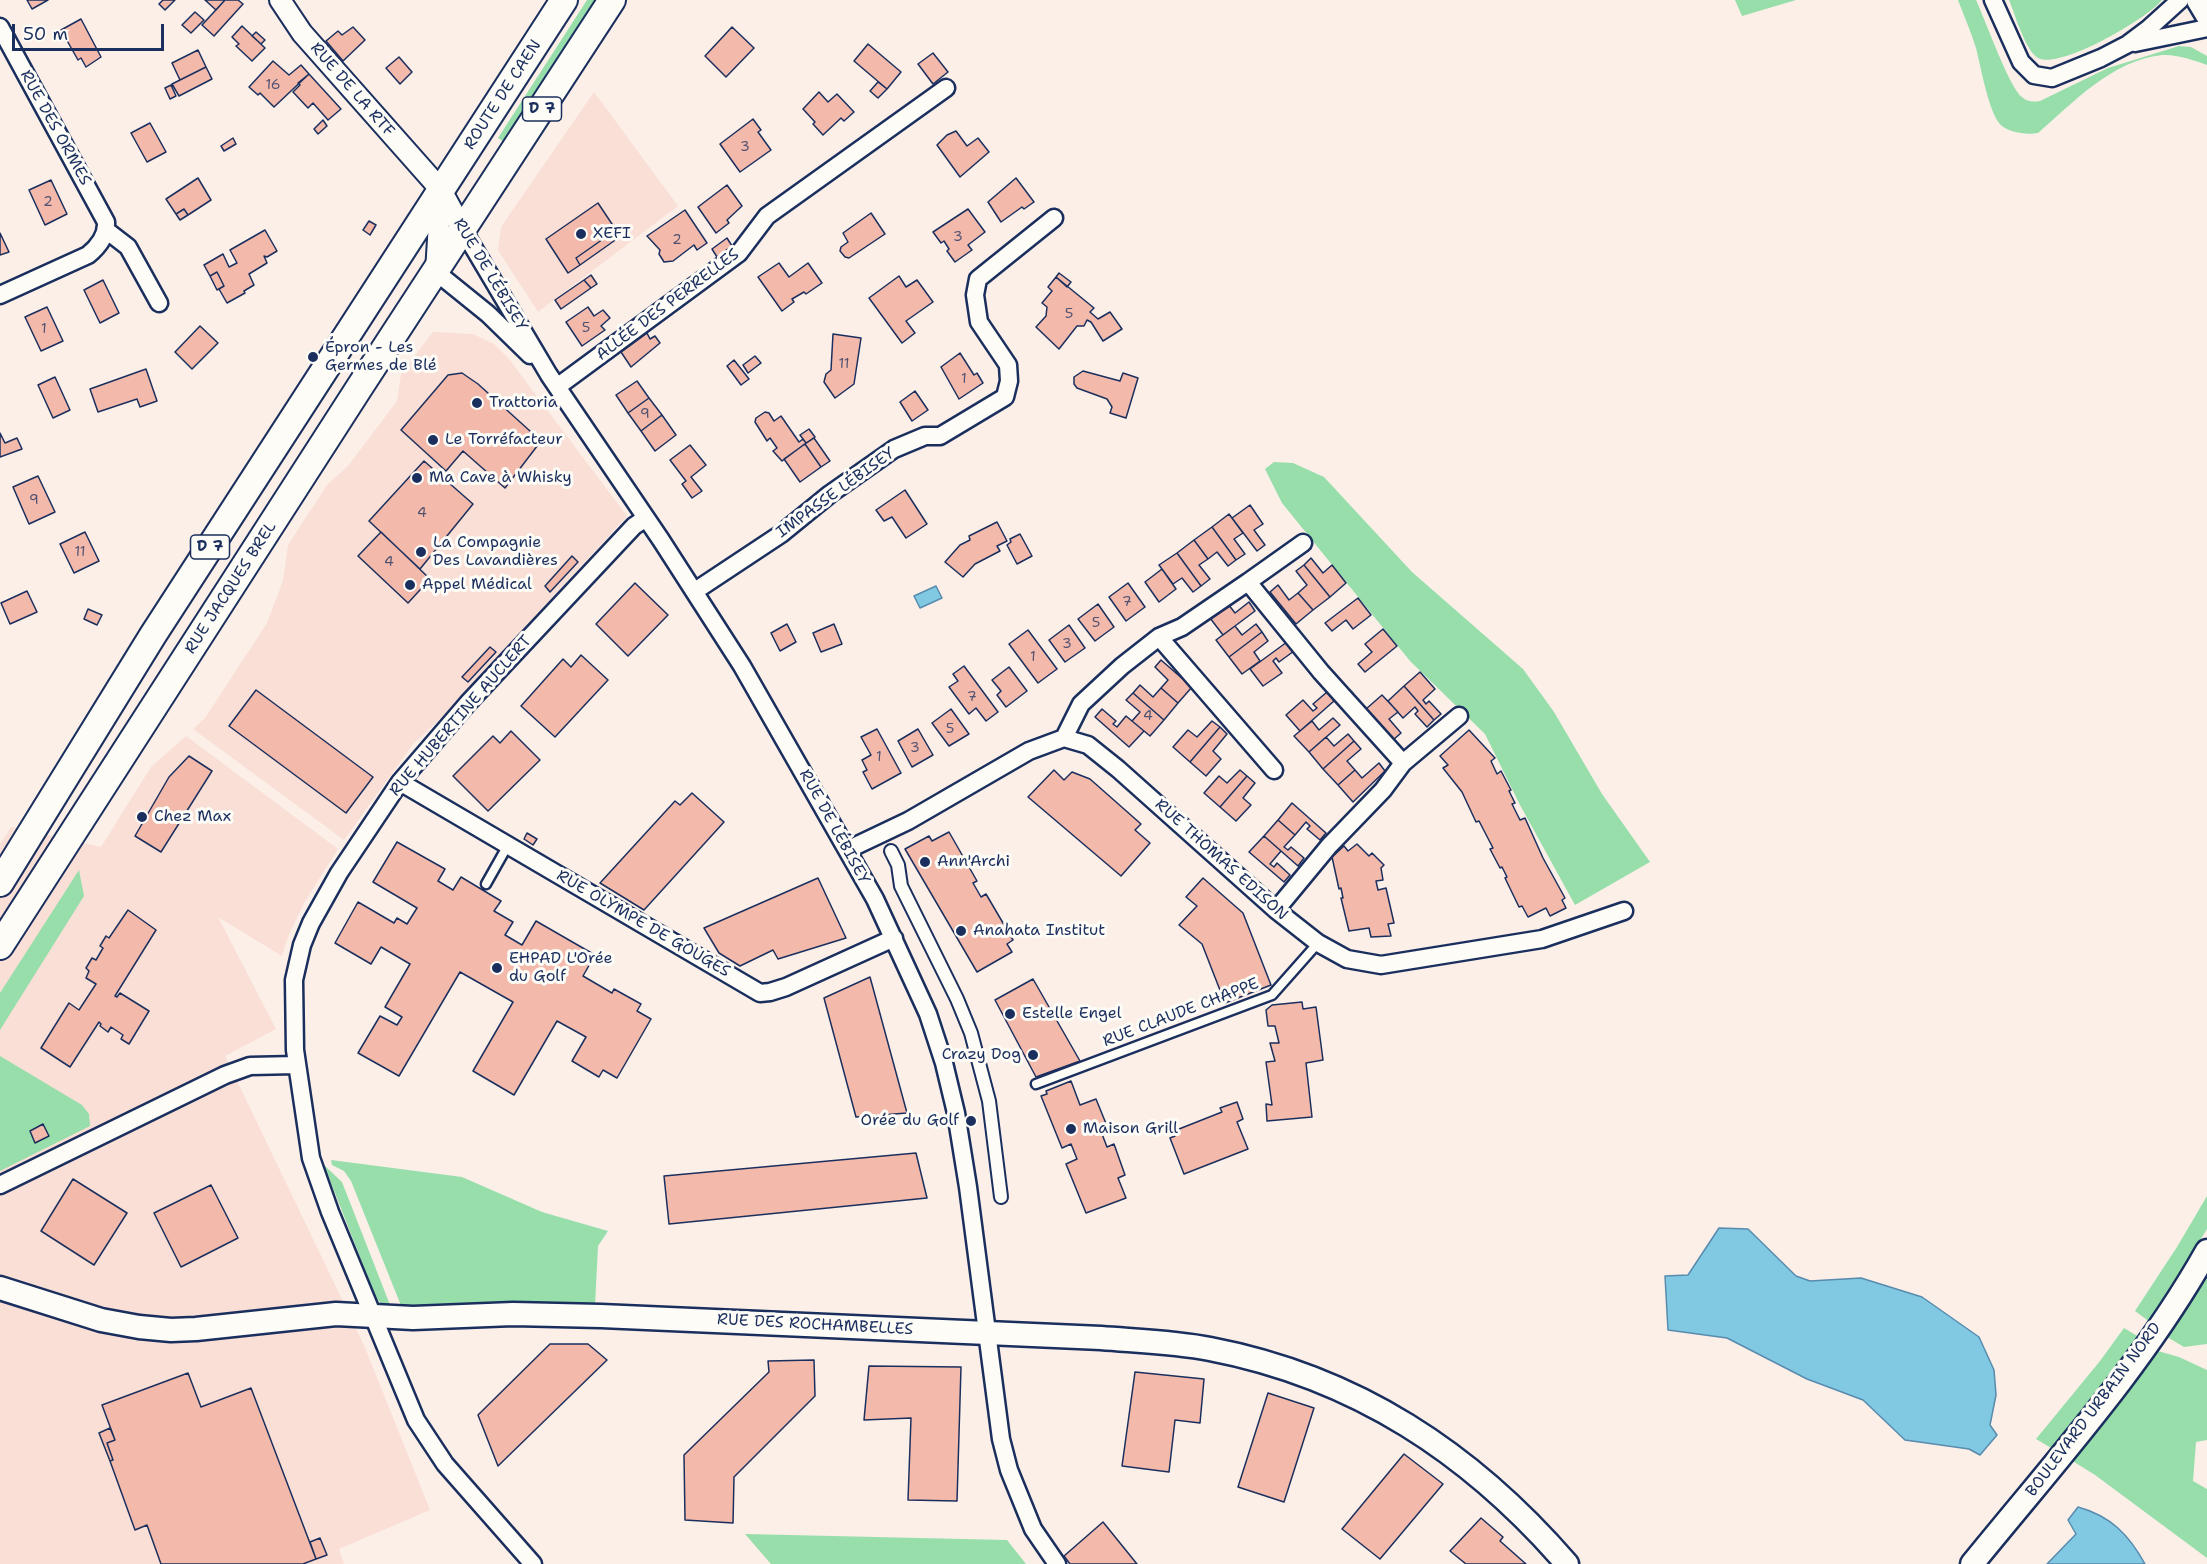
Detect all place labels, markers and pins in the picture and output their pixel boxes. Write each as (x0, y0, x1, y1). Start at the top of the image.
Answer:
place label: XEFI (593, 224, 631, 244)
marker: XEFI (574, 227, 588, 241)
place label: Épron - Les Germes de Blé (325, 338, 437, 376)
marker: Épron - Les Germes de Blé (306, 350, 320, 364)
place label: Trattoria (489, 393, 558, 413)
marker: Trattoria (470, 396, 484, 410)
place label: Le Torréfacteur (445, 430, 563, 450)
marker: Le Torréfacteur (426, 433, 440, 447)
place label: Ma Cave à Whisky (429, 468, 572, 488)
marker: Ma Cave à Whisky (410, 471, 424, 485)
place label: La Compagnie Des Lavandières (433, 533, 558, 571)
marker: La Compagnie Des Lavandières (414, 545, 428, 559)
place label: Appel Médical (422, 575, 532, 595)
marker: Appel Médical (403, 578, 417, 592)
place label: Chez Max (154, 807, 231, 827)
marker: Chez Max (135, 810, 149, 824)
place label: Ann'Archi (937, 852, 1010, 872)
marker: Ann'Archi (918, 855, 932, 869)
place label: Anahata Institut (973, 921, 1105, 941)
marker: Anahata Institut (954, 924, 968, 938)
place label: EHPAD L'Orée du Golf (509, 949, 613, 987)
marker: EHPAD L'Orée du Golf (490, 961, 504, 975)
place label: Estelle Engel (1022, 1004, 1122, 1024)
marker: Estelle Engel (1003, 1007, 1017, 1021)
place label: Crazy Dog (942, 1045, 1021, 1065)
marker: Crazy Dog (1026, 1048, 1040, 1062)
place label: Orée du Golf (861, 1111, 959, 1131)
marker: Orée du Golf (964, 1114, 978, 1128)
place label: Maison Grill (1083, 1119, 1178, 1139)
marker: Maison Grill (1064, 1122, 1078, 1136)

